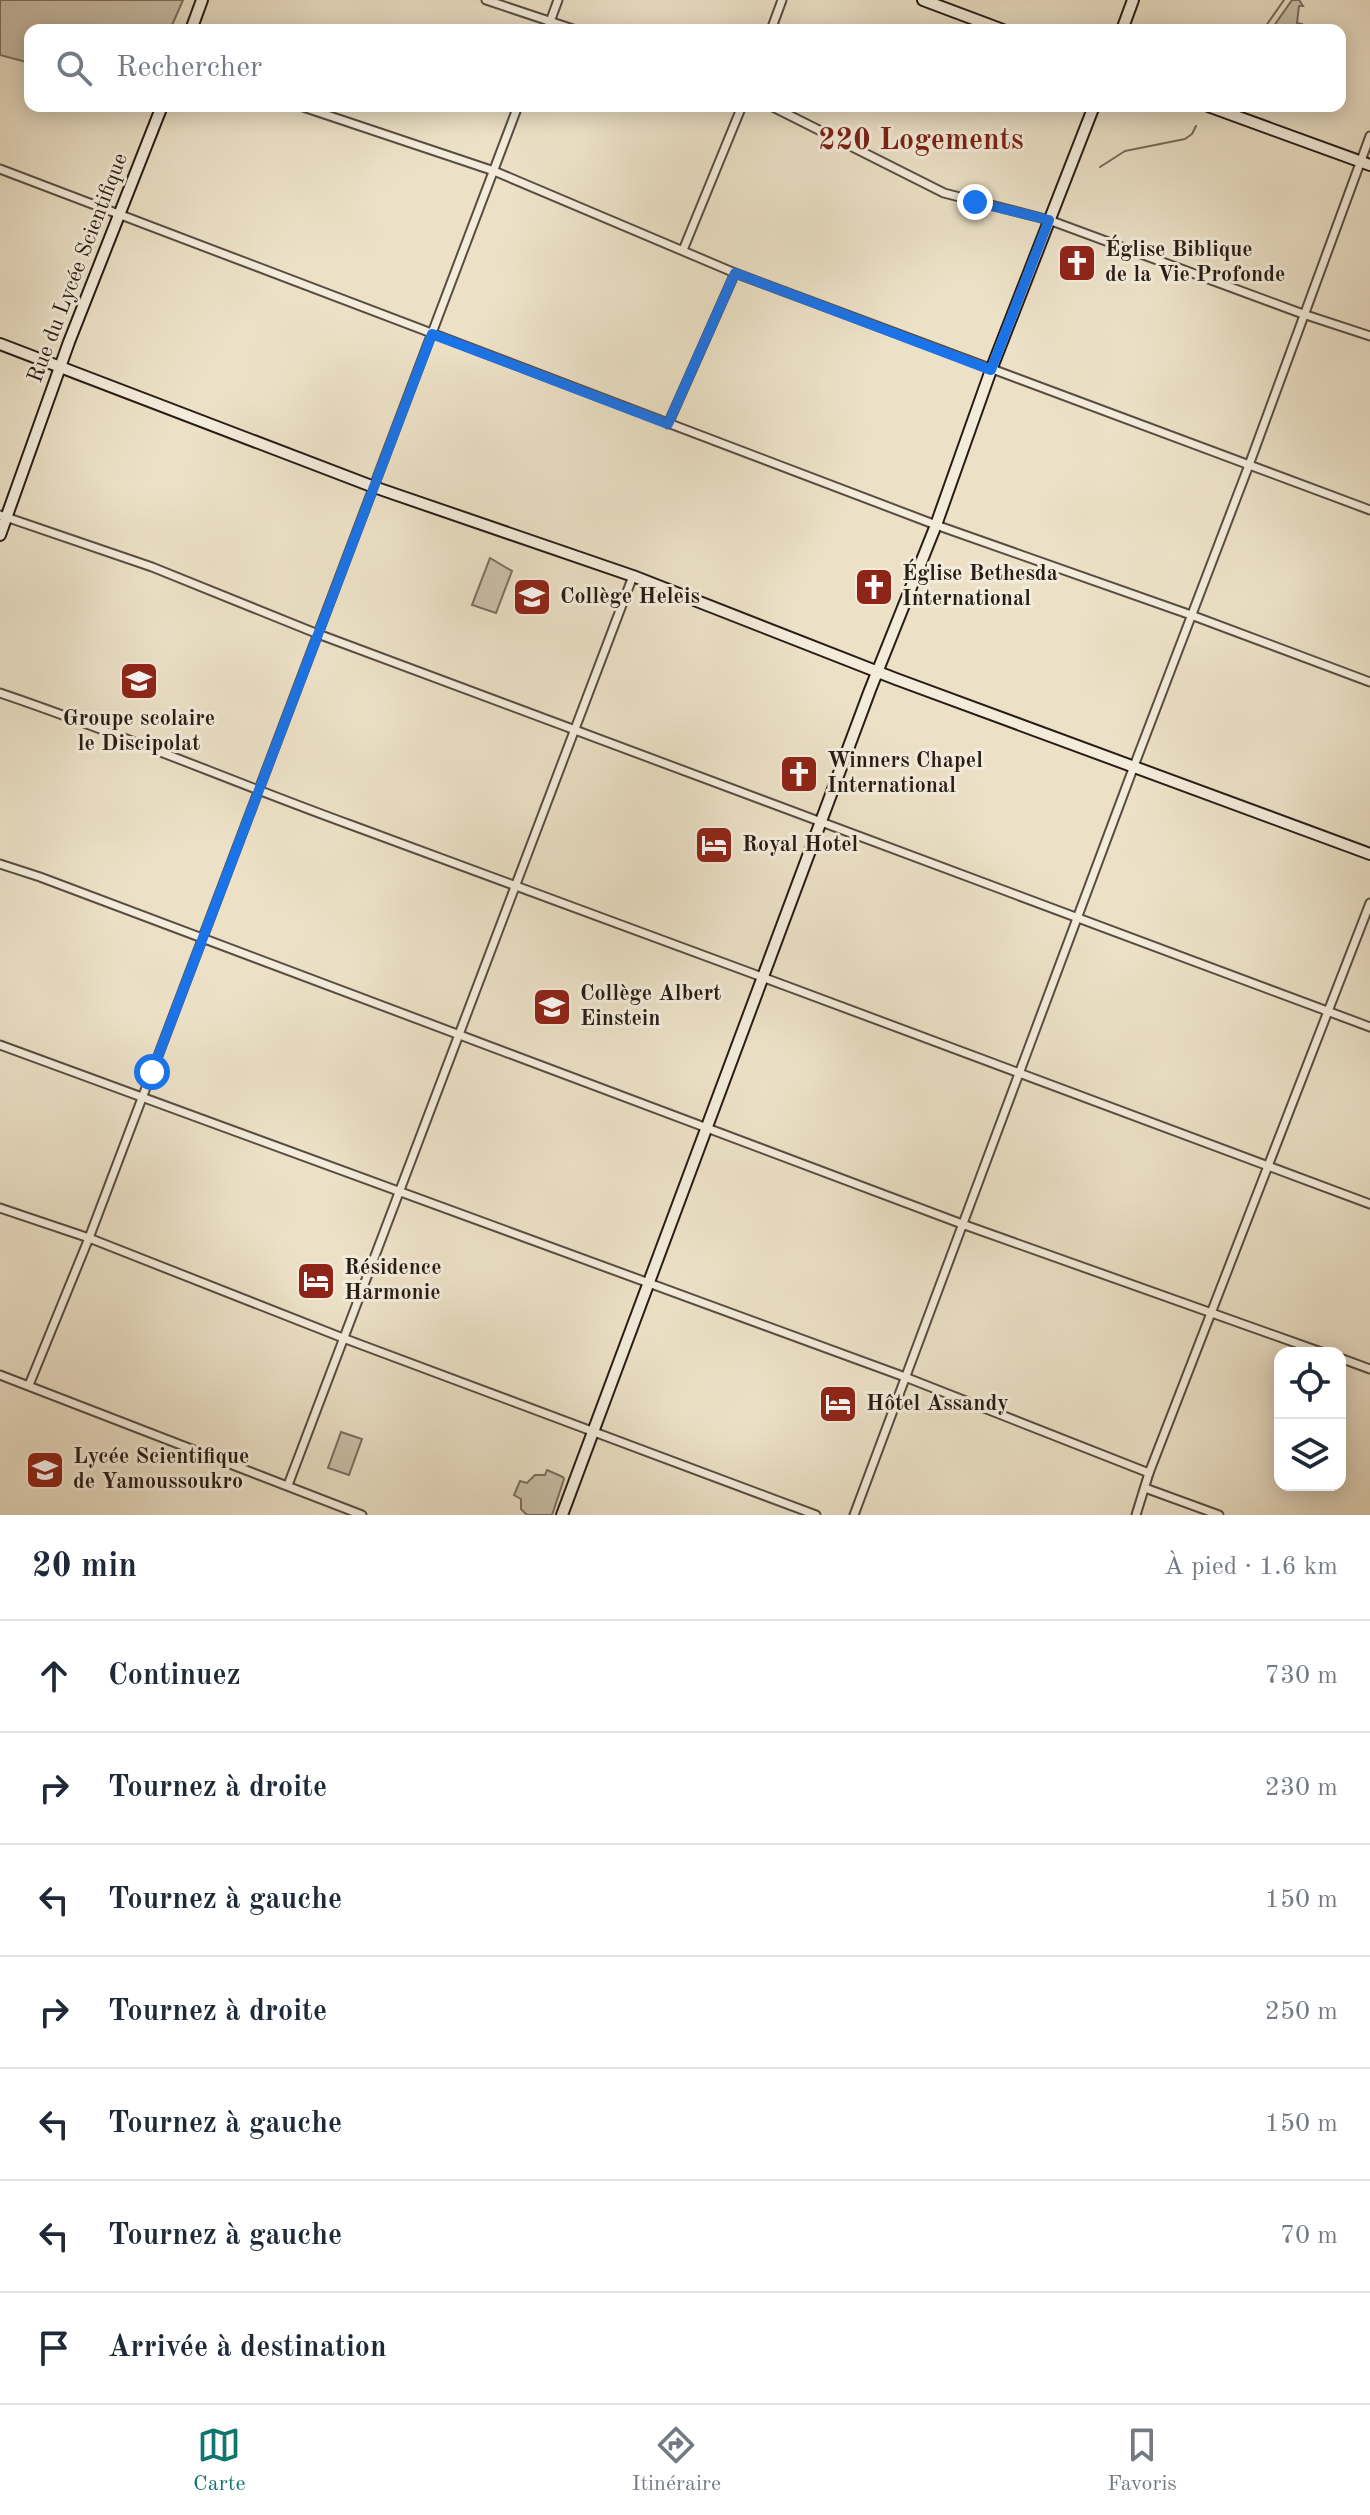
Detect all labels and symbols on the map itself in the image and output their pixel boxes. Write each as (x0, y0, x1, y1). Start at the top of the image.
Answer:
district label: 220 Logements (818, 126, 1024, 156)
street label: Rue du Lycée Scientifique (24, 150, 132, 386)
route end (957, 184, 993, 220)
place label: Église Biblique de la Vie Profonde (1105, 234, 1285, 286)
church icon: Église Biblique de la Vie Profonde (1056, 242, 1098, 284)
place label: Église Bethesda International (902, 558, 1058, 610)
church icon: Église Bethesda International (853, 566, 895, 608)
school or university icon: Collège Heleis (511, 576, 553, 618)
place label: Collège Heleis (560, 586, 700, 608)
school or university icon: Groupe scolaire le Discipolat (118, 660, 160, 702)
place label: Groupe scolaire le Discipolat (63, 708, 215, 755)
place label: Winners Chapel International (827, 750, 983, 797)
church icon: Winners Chapel International (778, 753, 820, 795)
hotel icon: Royal Hotel (693, 824, 735, 866)
place label: Royal Hotel (742, 834, 859, 856)
place label: Collège Albert Einstein (580, 983, 721, 1030)
school or university icon: Collège Albert Einstein (531, 986, 573, 1028)
route start (134, 1054, 170, 1090)
place label: Résidence Harmonie (344, 1257, 442, 1304)
hotel icon: Résidence Harmonie (295, 1260, 337, 1302)
hotel icon: Hôtel Assandy (817, 1383, 859, 1425)
place label: Hôtel Assandy (866, 1393, 1009, 1415)
place label: Lycée Scientifique de Yamoussoukro (73, 1446, 249, 1493)
school or university icon: Lycée Scientifique de Yamoussoukro (24, 1449, 66, 1491)

